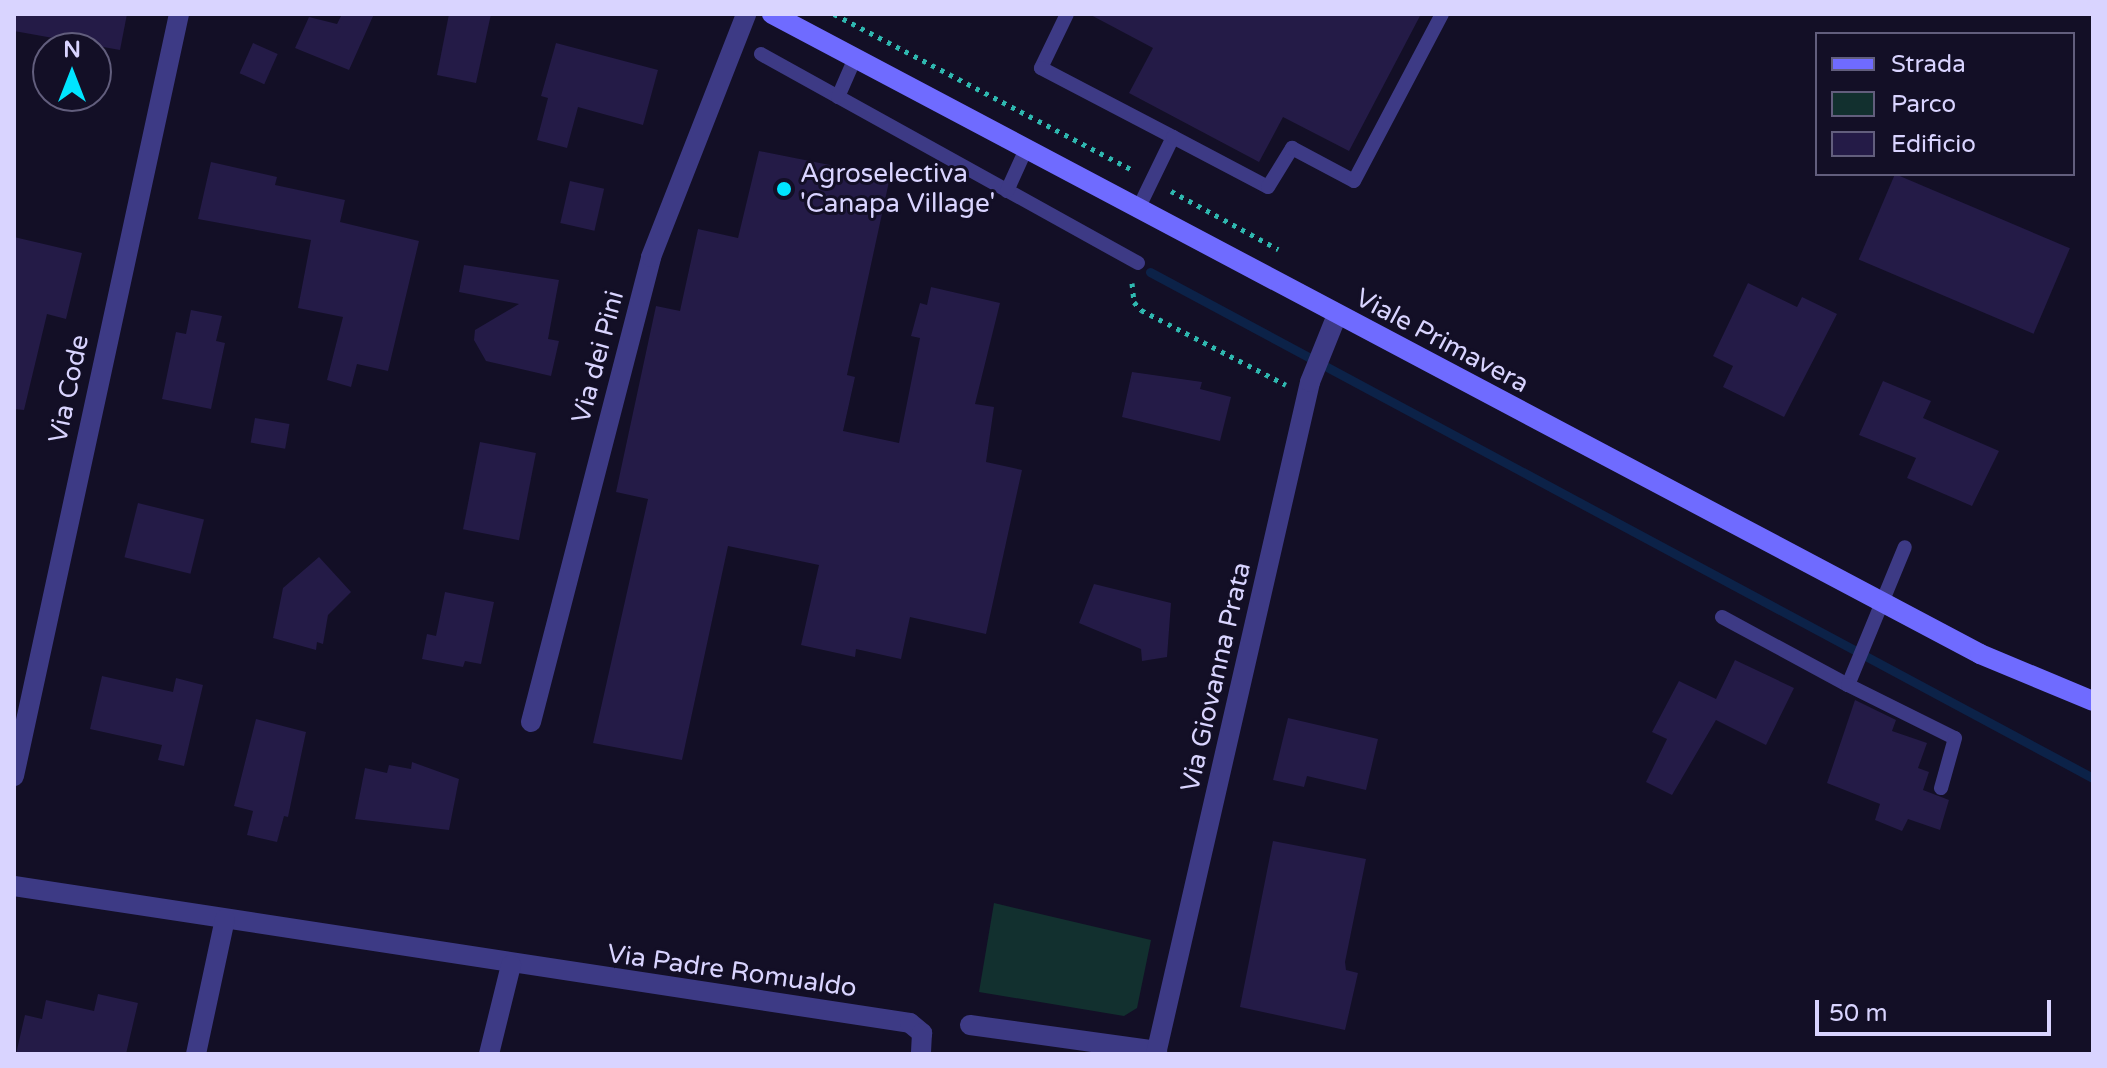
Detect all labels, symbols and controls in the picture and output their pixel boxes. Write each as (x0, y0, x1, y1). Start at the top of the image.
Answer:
north arrow (32, 32, 112, 112)
legend (1815, 32, 2075, 176)
text: N (63, 37, 81, 63)
text: Strada (1891, 50, 1966, 79)
text: Parco (1891, 90, 1956, 119)
text: Edificio (1891, 130, 1976, 159)
place label: Agroselectiva 'Canapa Village' (800, 158, 995, 220)
marker: Agroselectiva 'Canapa Village' (775, 180, 793, 198)
street label: Viale Primavera (1350, 282, 1534, 400)
street label: Via dei Pini (565, 287, 631, 427)
street label: Via Code (42, 332, 96, 446)
street label: Via Giovanna Prata (1174, 559, 1258, 795)
street label: Via Padre Romualdo (605, 938, 859, 1004)
scale bar (1819, 984, 2055, 1034)
text: 50 m (1829, 999, 1887, 1028)

